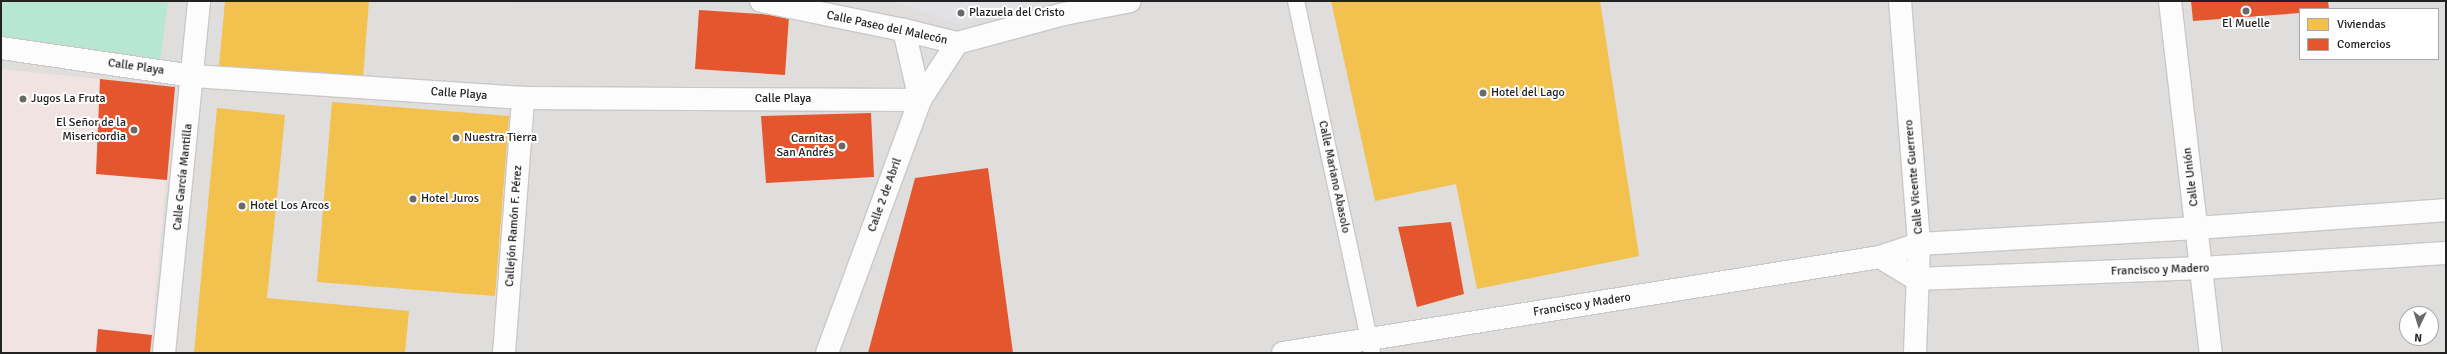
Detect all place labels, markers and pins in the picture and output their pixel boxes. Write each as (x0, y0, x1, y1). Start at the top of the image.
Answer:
place label: Plazuela del Cristo (969, 6, 1065, 20)
marker: El Muelle (2241, 6, 2251, 16)
marker: Plazuela del Cristo (956, 8, 966, 18)
place label: El Muelle (2222, 17, 2270, 31)
place label: Hotel del Lago (1491, 86, 1565, 100)
marker: Hotel del Lago (1478, 88, 1488, 98)
place label: Jugos La Fruta (31, 92, 106, 106)
marker: Jugos La Fruta (18, 94, 28, 104)
place label: El Señor de la Misericordia (56, 116, 126, 144)
marker: El Señor de la Misericordia (129, 125, 139, 135)
place label: Nuestra Tierra (464, 131, 537, 145)
place label: Carnitas San Andrés (776, 132, 834, 160)
marker: Nuestra Tierra (451, 133, 461, 143)
marker: Carnitas San Andrés (837, 141, 847, 151)
place label: Hotel Juros (421, 192, 479, 206)
marker: Hotel Juros (408, 194, 418, 204)
place label: Hotel Los Arcos (250, 199, 329, 213)
marker: Hotel Los Arcos (237, 201, 247, 211)

